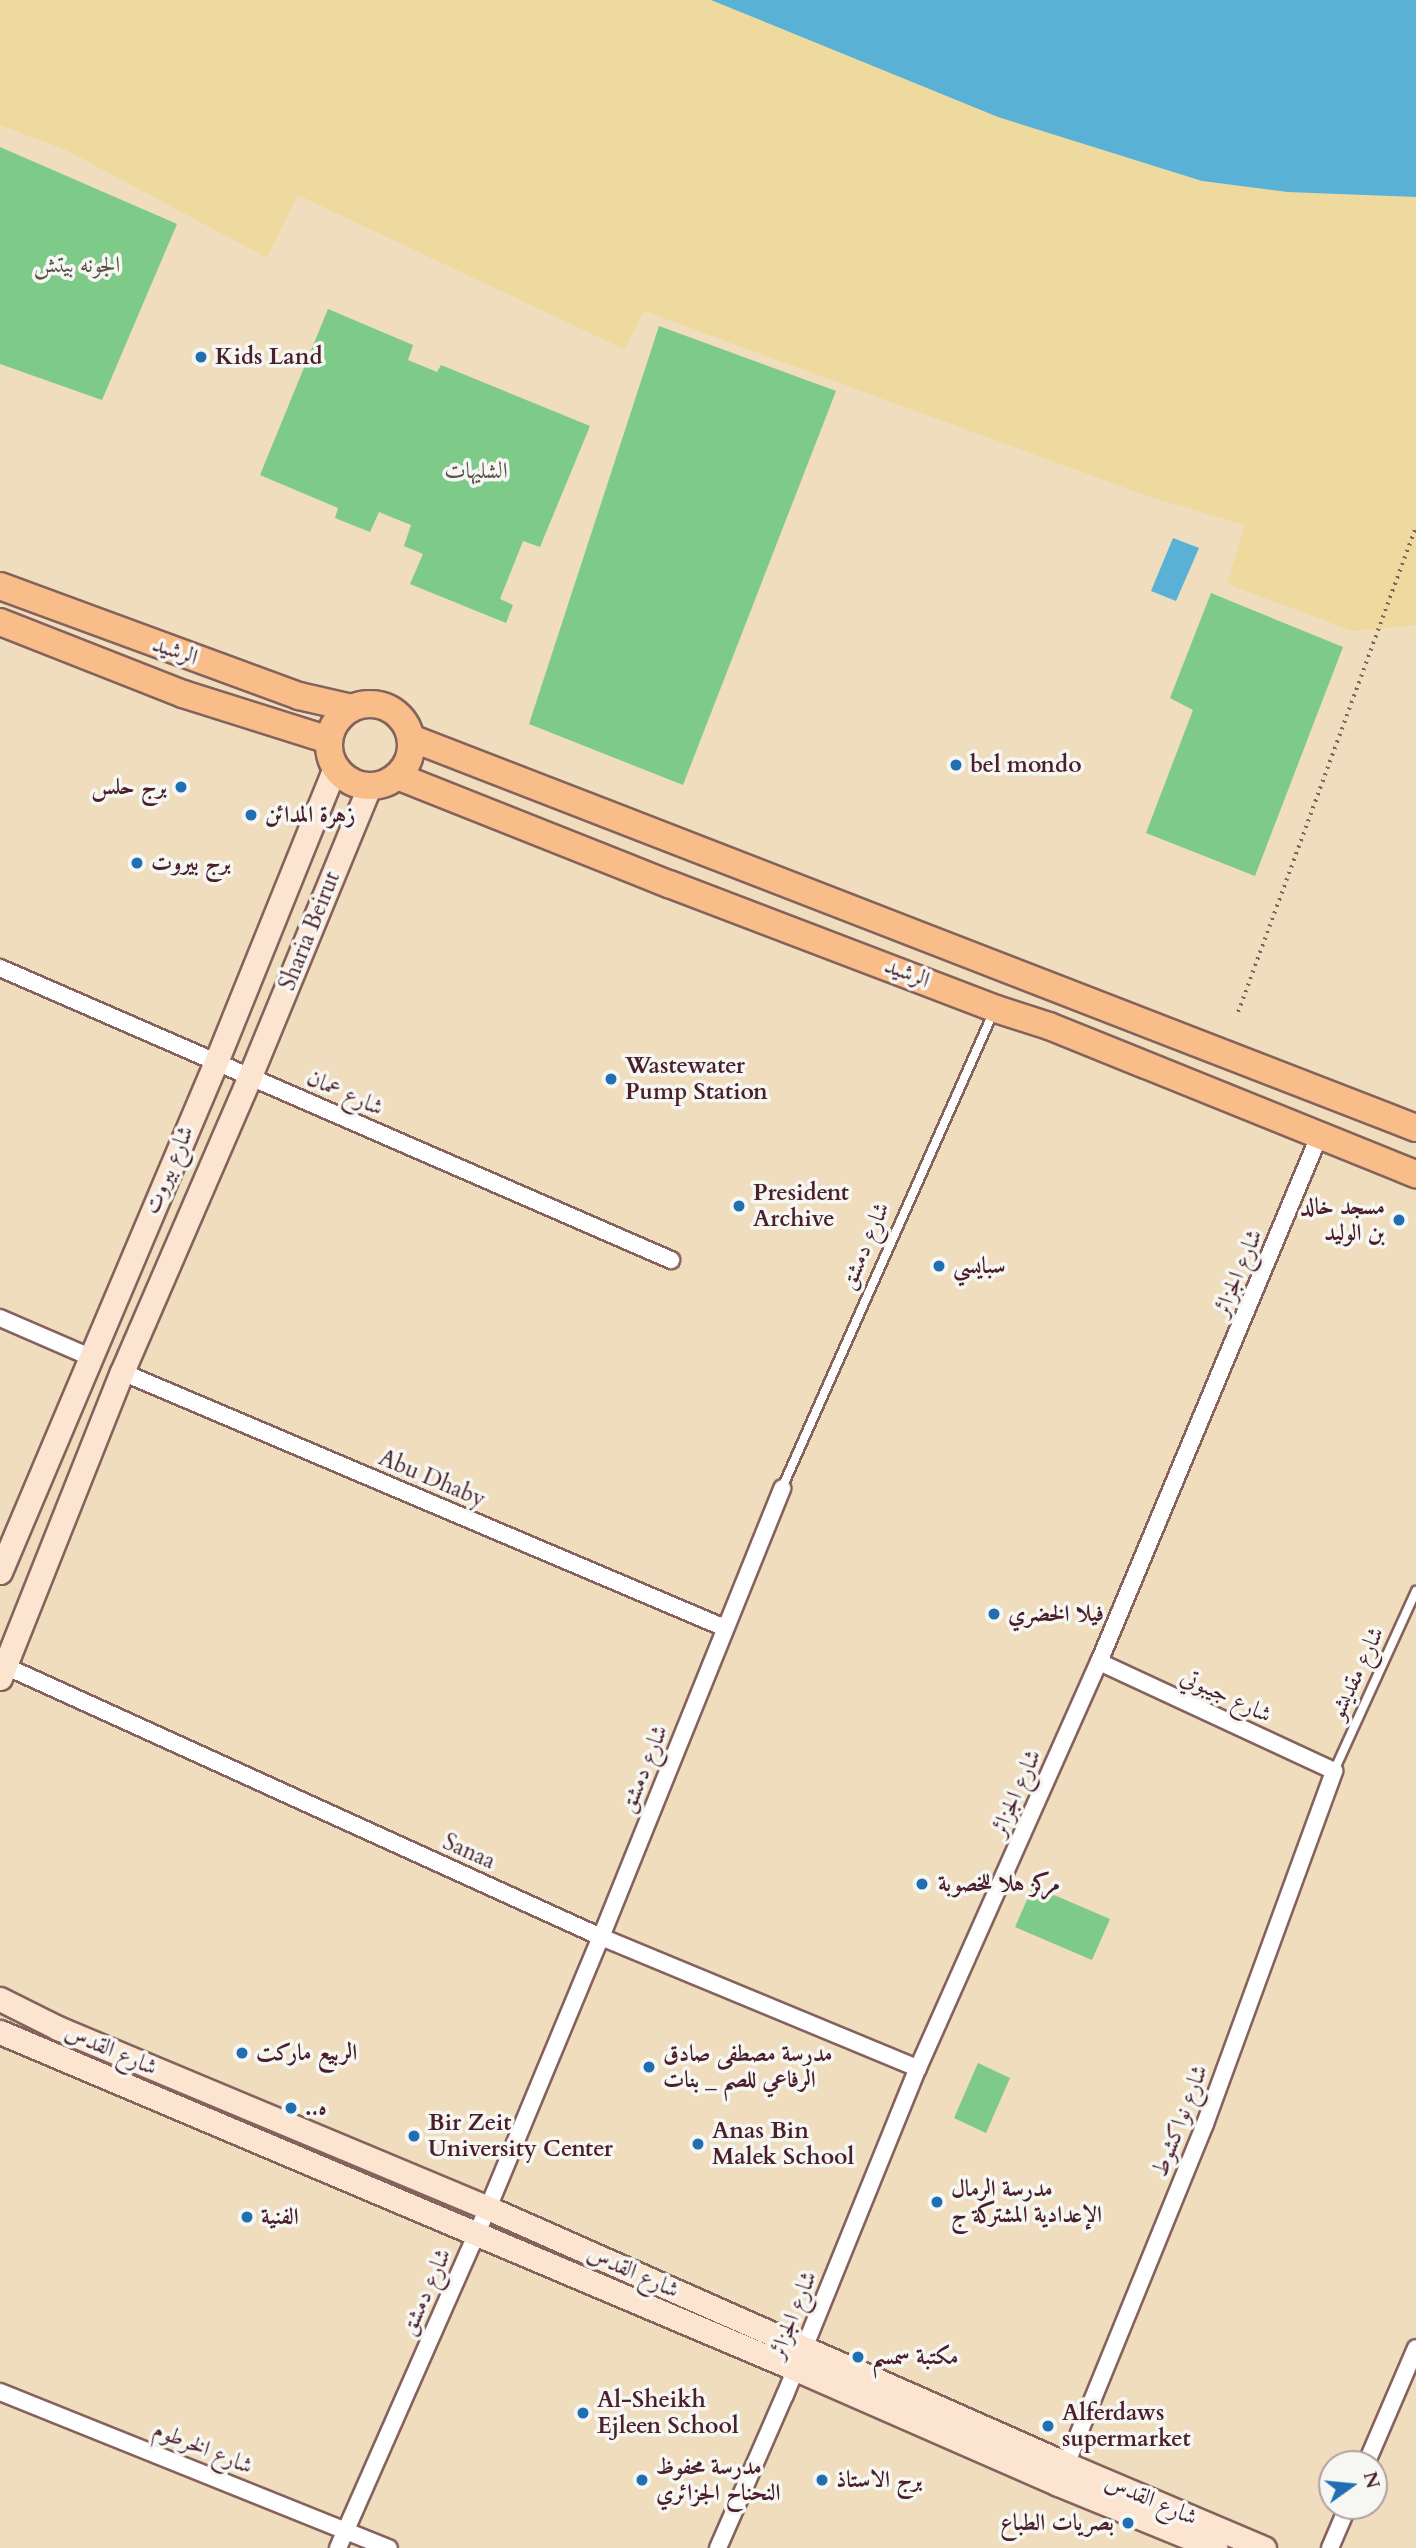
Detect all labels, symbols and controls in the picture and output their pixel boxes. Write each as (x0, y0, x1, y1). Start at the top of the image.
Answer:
park label: الجونه بيتش (34, 251, 120, 279)
place label: Kids Land (215, 343, 323, 371)
marker: Kids Land (193, 349, 209, 365)
park label: الشليهات (444, 457, 508, 485)
street label: الرشيد (149, 630, 201, 672)
place label: bel mondo (970, 751, 1082, 779)
marker: bel mondo (948, 757, 964, 773)
place label: برج حلس (91, 773, 167, 801)
marker: برج حلس (173, 779, 189, 795)
place label: زهرة المدائن (265, 801, 355, 829)
marker: زهرة المدائن (243, 807, 259, 823)
place label: برج بيروت (151, 849, 231, 877)
marker: برج بيروت (129, 855, 145, 871)
street label: Sharia Beirut (274, 867, 346, 995)
street label: الرشيد (880, 952, 934, 994)
place label: Wastewater Pump Station (625, 1052, 768, 1106)
street label: شارع عمان (302, 1064, 388, 1122)
marker: Wastewater Pump Station (603, 1071, 619, 1087)
street label: شارع بيروت (138, 1122, 200, 1218)
place label: President Archive (753, 1179, 849, 1233)
place label: مسجد خالد بن الوليد (1300, 1193, 1385, 1247)
marker: President Archive (731, 1198, 747, 1214)
street label: شارع دمشق (834, 1198, 896, 1294)
marker: مسجد خالد بن الوليد (1391, 1212, 1407, 1228)
street label: شارع الجزائر (1207, 1225, 1269, 1321)
place label: سبايسي (953, 1252, 1005, 1280)
marker: سبايسي (931, 1258, 947, 1274)
street label: Abu Dhaby (374, 1444, 490, 1514)
place label: فيلا الخضري (1008, 1600, 1104, 1628)
marker: فيلا الخضري (986, 1606, 1002, 1622)
street label: شارع مقديشو (1324, 1622, 1390, 1724)
street label: شارع جيبوتي (1176, 1663, 1276, 1729)
street label: شارع دمشق (614, 1721, 674, 1817)
street label: شارع الجزائر (985, 1745, 1047, 1841)
street label: Sanaa (439, 1828, 499, 1876)
place label: مركز هلا للخصوبة (938, 1870, 1060, 1898)
marker: مركز هلا للخصوبة (912, 1874, 932, 1894)
street label: شارع القدس (61, 2018, 161, 2082)
place label: الربيع ماركت (256, 2039, 357, 2067)
place label: مدرسة مصطفى صادق الرفاعي للصم _ بنات (663, 2040, 833, 2094)
marker: الربيع ماركت (234, 2045, 250, 2061)
marker: مدرسة مصطفى صادق الرفاعي للصم _ بنات (641, 2059, 657, 2075)
street label: شارع نواكشوط (1146, 2061, 1214, 2181)
place label: ..ه (305, 2094, 327, 2122)
marker: ..ه (283, 2100, 299, 2116)
place label: Bir Zeit University Center (428, 2109, 613, 2163)
place label: Anas Bin Malek School (712, 2117, 854, 2171)
marker: Bir Zeit University Center (406, 2128, 422, 2144)
marker: Anas Bin Malek School (690, 2136, 706, 2152)
place label: مدرسة الرمال الإعدادية المشتركة ج (951, 2175, 1102, 2229)
marker: مدرسة الرمال الإعدادية المشتركة ج (929, 2194, 945, 2210)
place label: الفنية (261, 2203, 299, 2231)
marker: الفنية (239, 2209, 255, 2225)
street label: شارع القدس (583, 2240, 683, 2304)
street label: شارع دمشق (395, 2244, 457, 2340)
street label: شارع الجزائر (763, 2267, 823, 2363)
place label: مكتبة سمسم (872, 2343, 958, 2371)
marker: مكتبة سمسم (850, 2349, 866, 2365)
place label: Al-Sheikh Ejleen School (597, 2386, 739, 2440)
place label: Alferdaws supermarket (1062, 2399, 1191, 2453)
marker: Al-Sheikh Ejleen School (575, 2405, 591, 2421)
street label: شارع الخرطوم (149, 2416, 257, 2480)
marker: Alferdaws supermarket (1040, 2418, 1056, 2434)
north arrow (1318, 2450, 1388, 2520)
place label: مدرسة محفوظ النحناح الجزائري (656, 2453, 781, 2507)
place label: برج الاستاذ (836, 2466, 923, 2494)
street label: شارع القدس (1101, 2468, 1201, 2532)
text: N (1357, 2469, 1386, 2491)
marker: مدرسة محفوظ النحناح الجزائري (634, 2472, 650, 2488)
marker: برج الاستاذ (814, 2472, 830, 2488)
place label: بصريات الطباع (1000, 2509, 1114, 2537)
marker: بصريات الطباع (1120, 2515, 1136, 2531)

